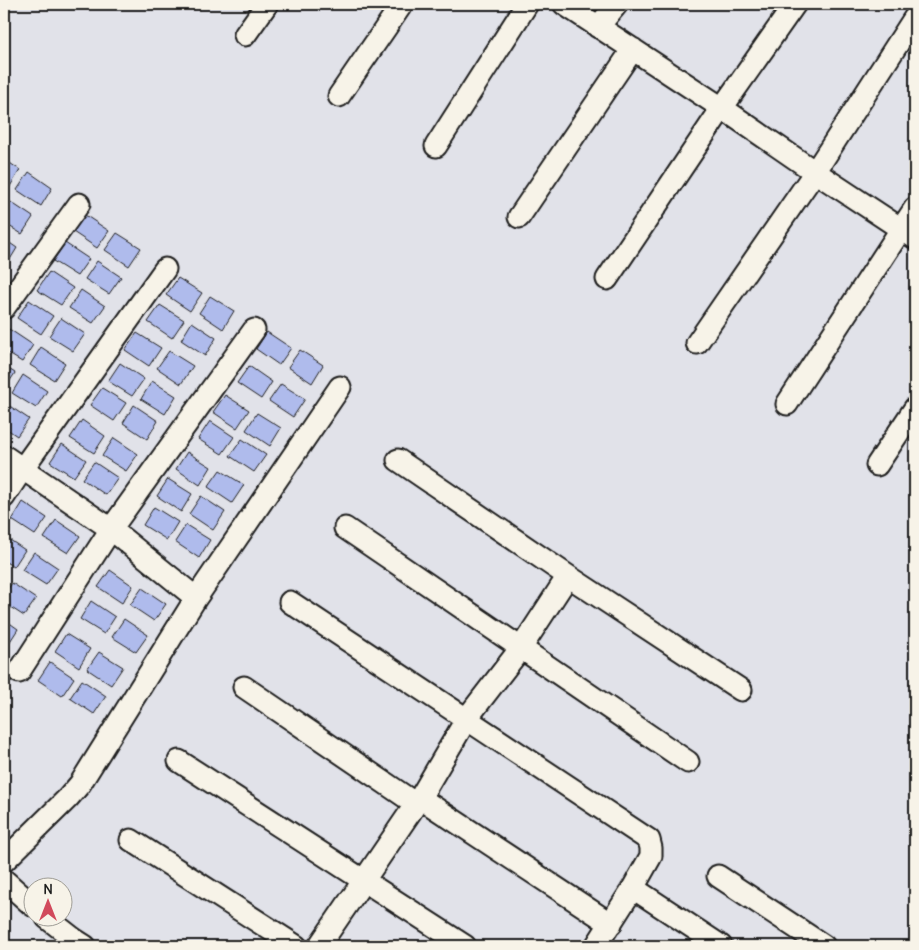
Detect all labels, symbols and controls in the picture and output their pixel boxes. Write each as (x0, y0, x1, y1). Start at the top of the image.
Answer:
north arrow (22, 878, 72, 928)
text: N (43, 880, 53, 898)

